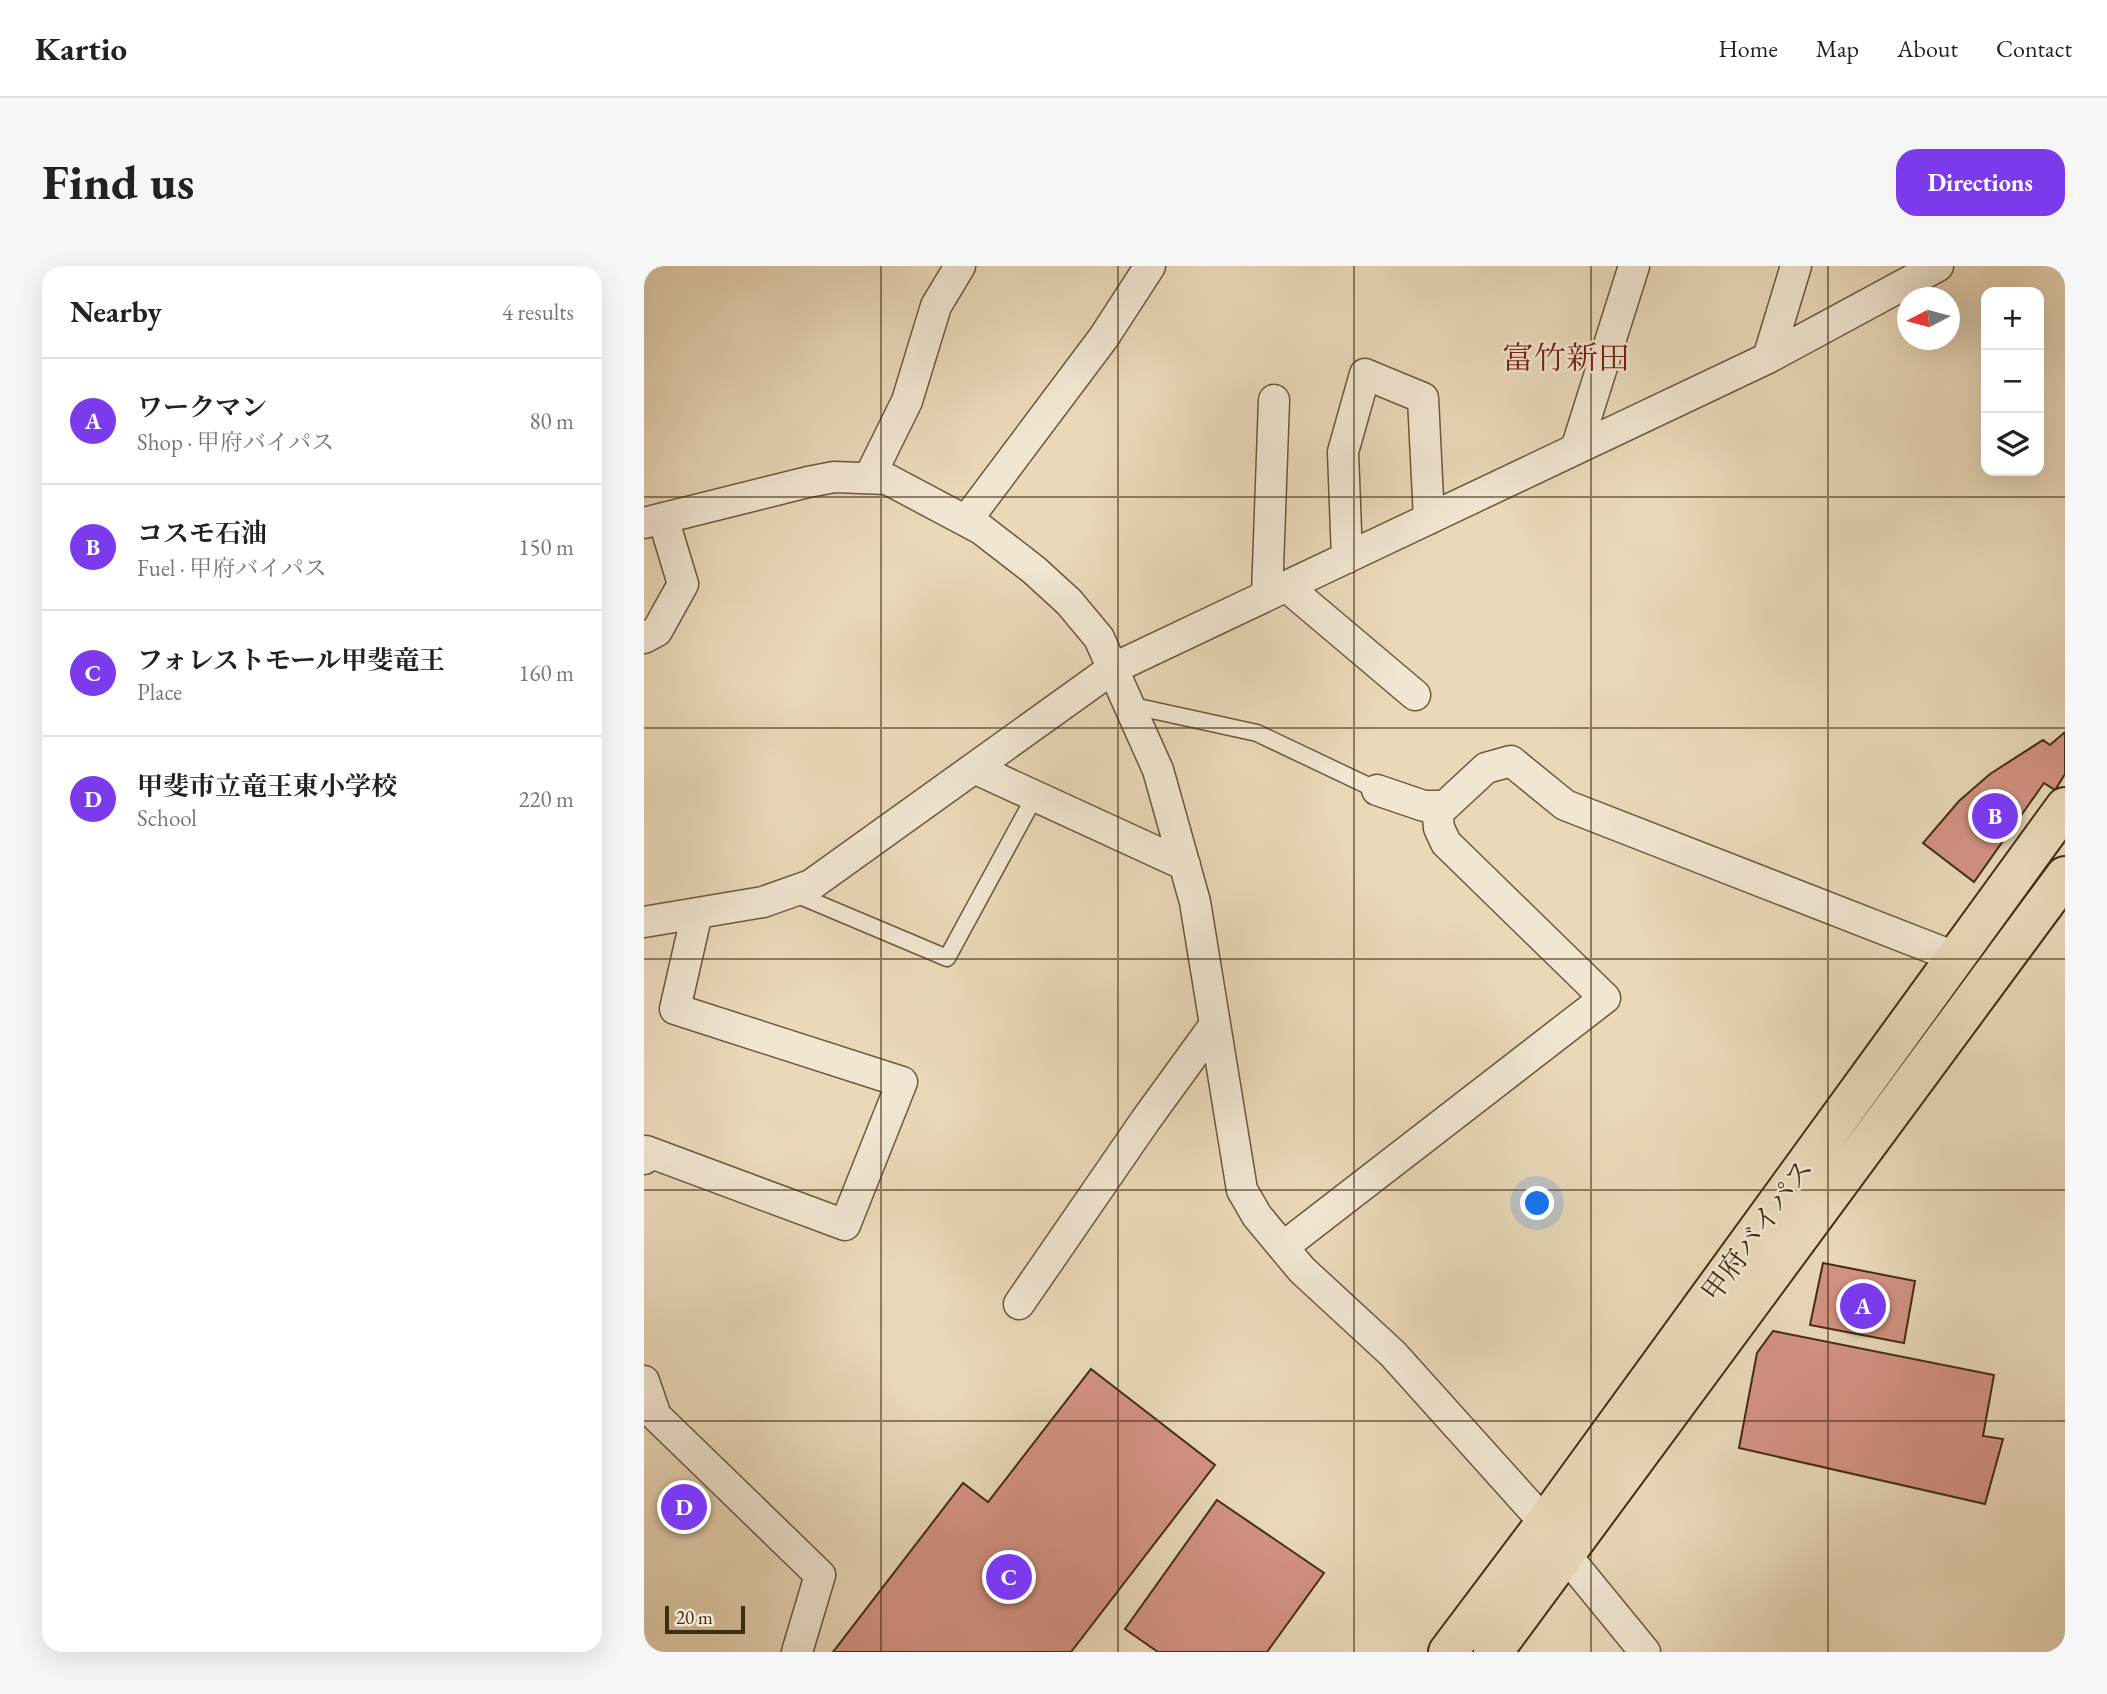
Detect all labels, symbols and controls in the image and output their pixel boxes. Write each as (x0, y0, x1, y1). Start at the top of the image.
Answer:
text: Kartio (35, 27, 127, 70)
text: Home (1718, 33, 1778, 64)
text: Map (1816, 33, 1859, 64)
text: About (1897, 33, 1958, 64)
text: Contact (1996, 33, 2072, 64)
button: Directions (1896, 149, 2065, 216)
text: Find us (42, 150, 194, 214)
north arrow (1897, 287, 1960, 350)
map controls (1981, 287, 2044, 476)
button: + (1981, 287, 2044, 350)
text: Nearby (70, 292, 162, 331)
text: 4 results (502, 297, 574, 327)
district label: 富竹新田 (1502, 337, 1630, 379)
button: − (1981, 350, 2044, 413)
text: ワークマン (137, 390, 267, 424)
text: A (85, 406, 101, 436)
text: 80 m (529, 406, 574, 436)
button: layers (1981, 413, 2044, 476)
text: Shop · 甲府バイパス (137, 427, 334, 457)
text: コスモ石油 (137, 516, 267, 550)
text: B (86, 532, 100, 562)
text: 150 m (518, 532, 574, 562)
text: Fuel · 甲府バイパス (137, 553, 327, 583)
text: フォレストモール甲斐竜王 (137, 643, 445, 677)
text: C (85, 658, 101, 688)
text: 160 m (518, 658, 574, 688)
text: Place (137, 677, 182, 707)
text: 甲斐市立竜王東小学校 (137, 769, 397, 803)
text: D (84, 784, 102, 814)
text: 220 m (518, 784, 574, 814)
pin: B (1972, 790, 2018, 842)
text: School (137, 803, 197, 833)
street label: 甲府バイパス (1693, 1152, 1821, 1308)
your location (1520, 1186, 1554, 1220)
pin: A (1840, 1280, 1886, 1332)
pin: D (661, 1481, 707, 1533)
pin: C (986, 1551, 1032, 1603)
scale bar (665, 1603, 746, 1635)
text: 20 m (676, 1605, 713, 1630)

